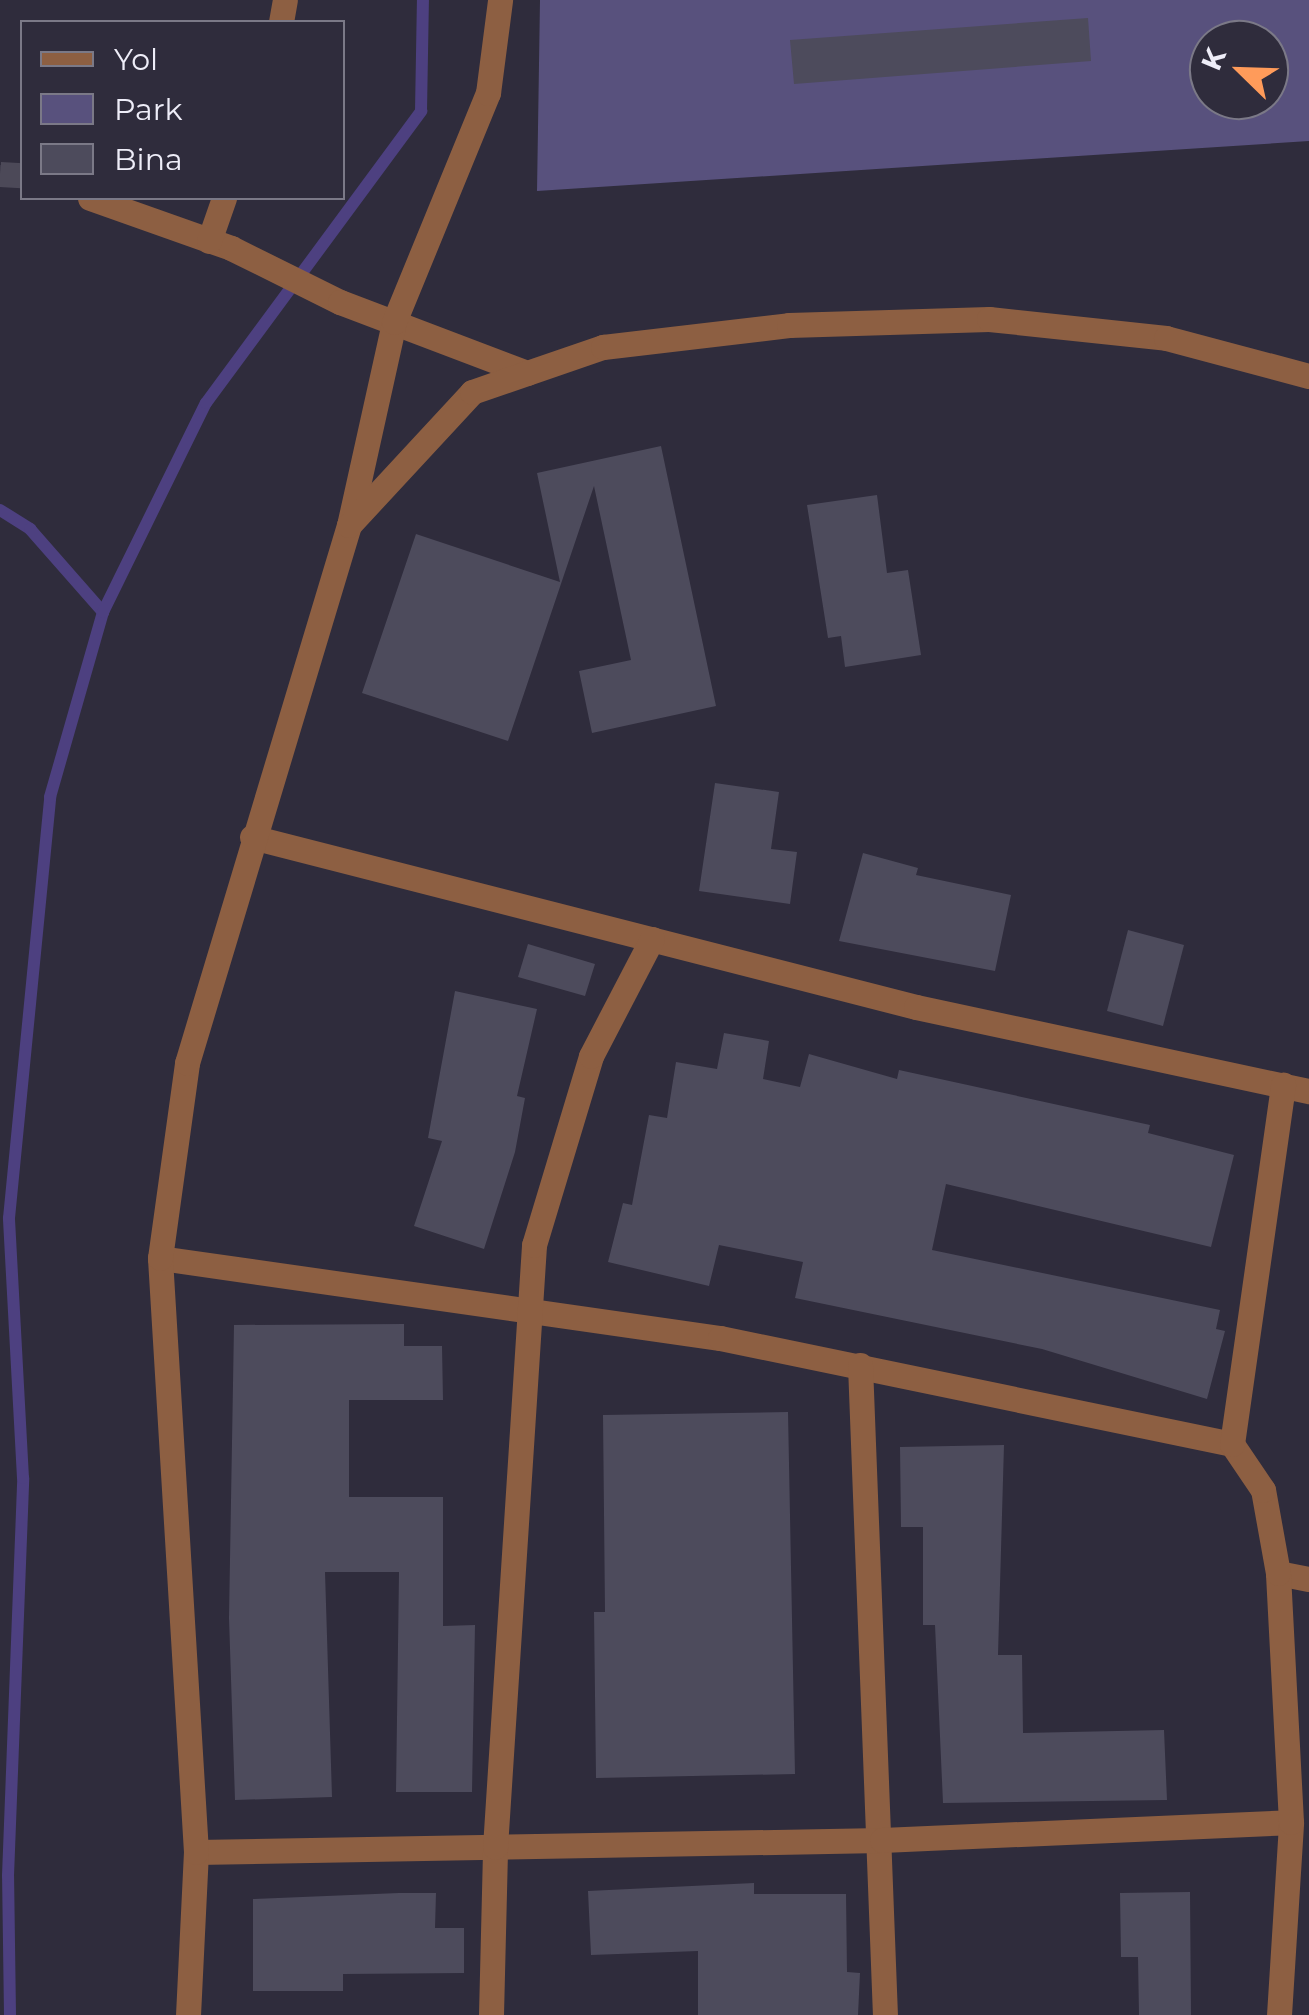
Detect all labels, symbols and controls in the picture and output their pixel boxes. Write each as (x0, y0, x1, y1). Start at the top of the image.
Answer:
legend (20, 20, 345, 200)
north arrow (1189, 20, 1289, 120)
text: Yol (114, 41, 158, 78)
text: K (1194, 43, 1233, 75)
text: Park (114, 91, 183, 128)
text: Bina (114, 141, 183, 178)

